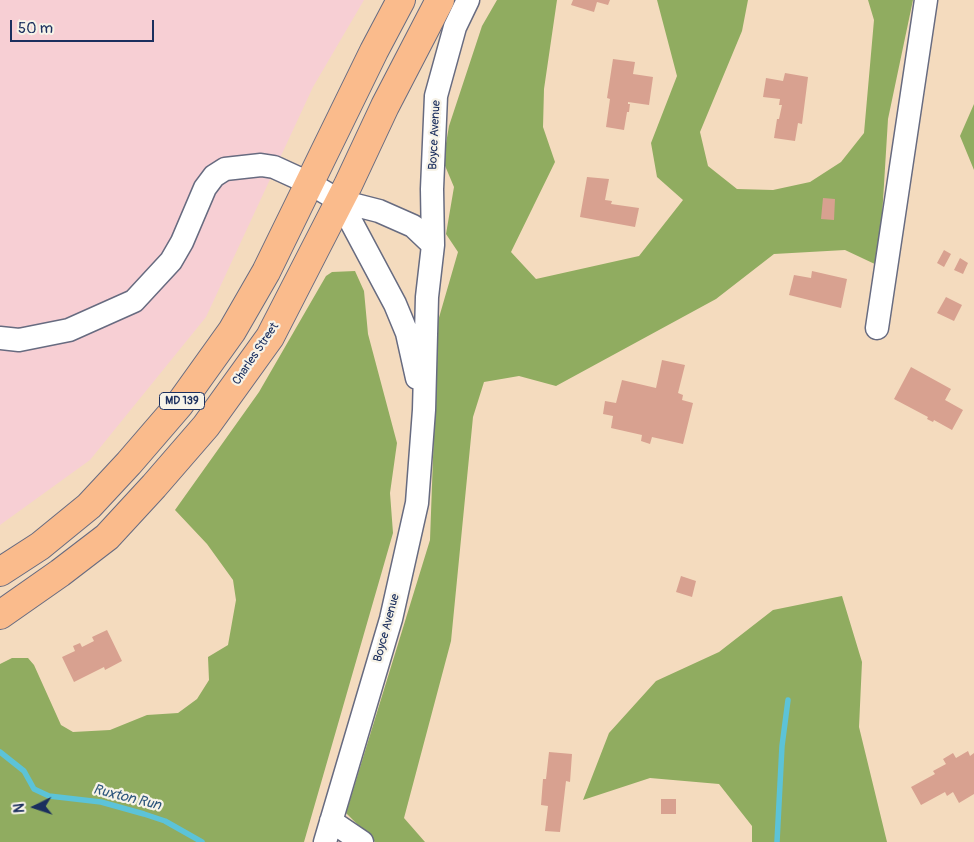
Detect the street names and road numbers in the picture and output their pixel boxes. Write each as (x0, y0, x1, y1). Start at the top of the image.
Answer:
street label: Boyce Avenue (426, 100, 444, 170)
street label: Charles Street (230, 320, 282, 388)
road number: MD 139 (160, 392, 204, 410)
street label: Boyce Avenue (371, 592, 403, 664)

